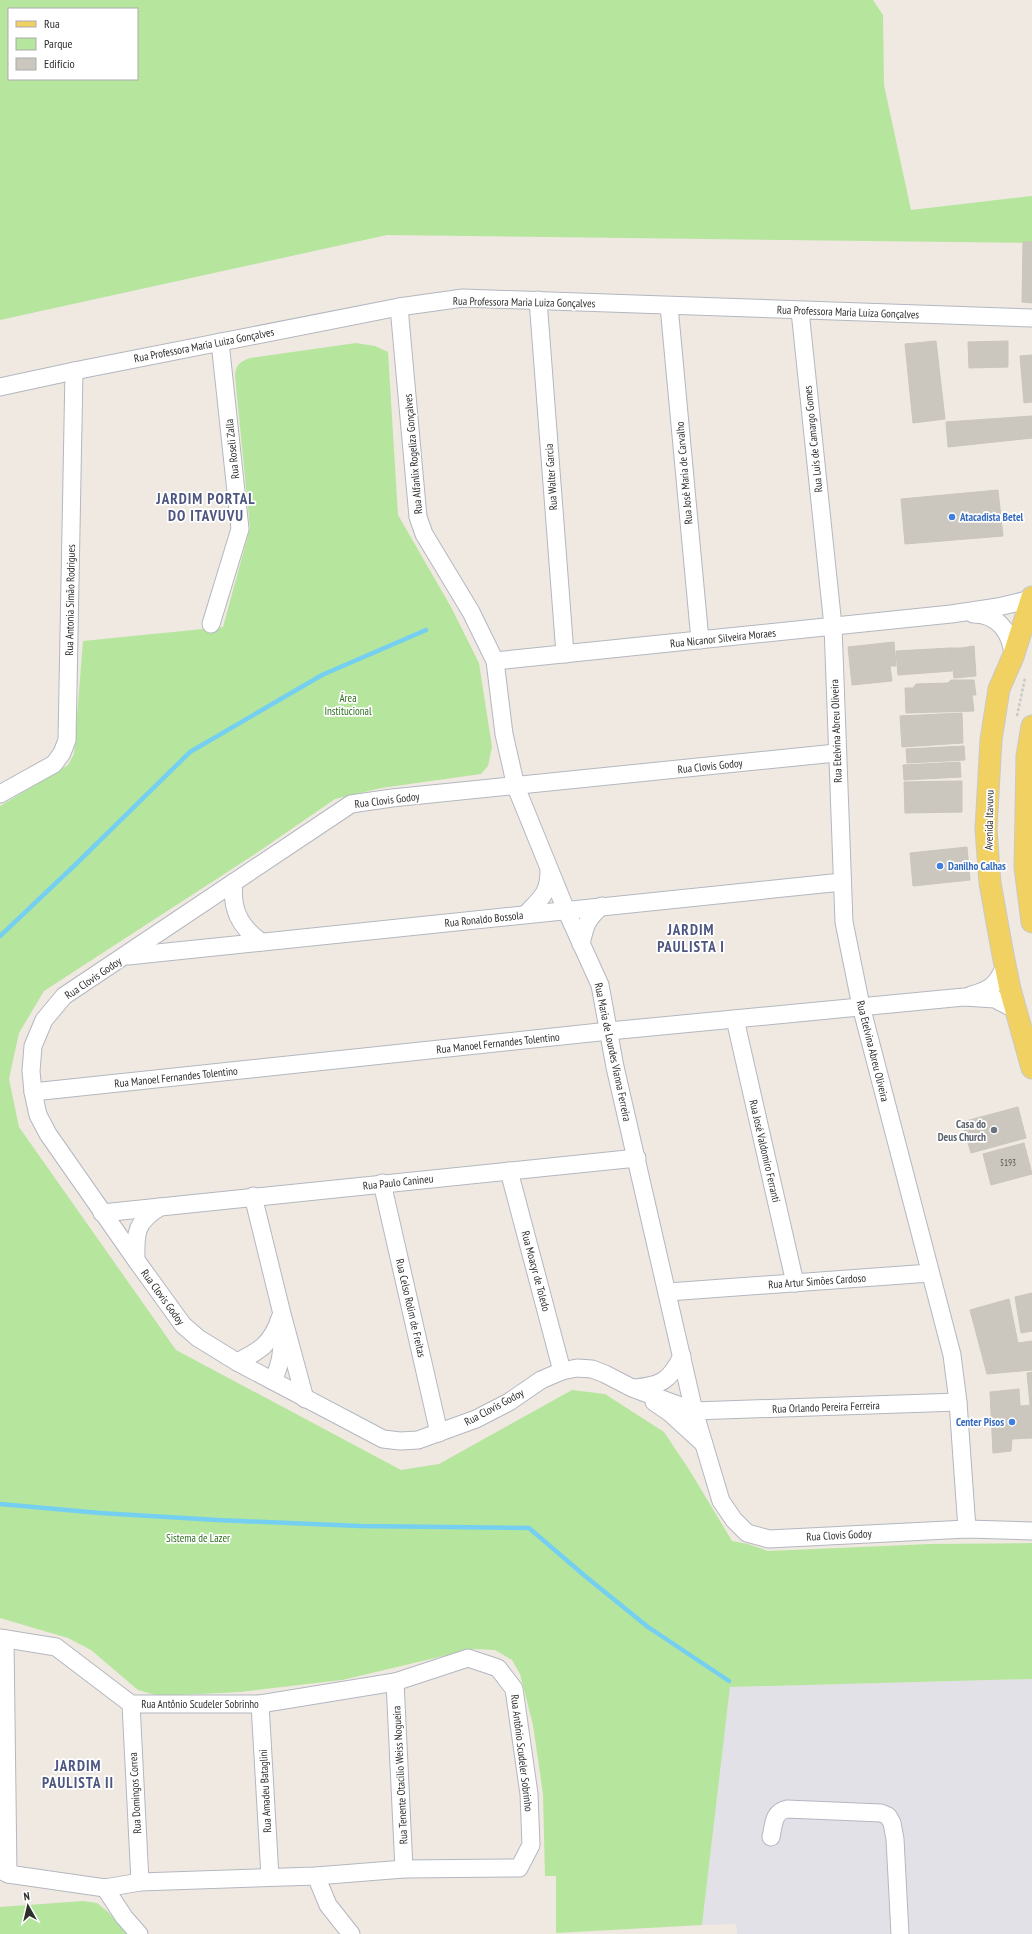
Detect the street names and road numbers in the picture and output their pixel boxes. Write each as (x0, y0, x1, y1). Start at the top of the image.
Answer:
street label: Rua Professora Maria Luiza Gonçalves (453, 294, 596, 310)
street label: Rua Professora Maria Luiza Gonçalves (777, 303, 920, 321)
street label: Rua Professora Maria Luiza Gonçalves (133, 324, 276, 365)
street label: Rua Luís de Camargo Gomes (800, 385, 826, 493)
street label: Rua Alfanlix Rogeliza Gonçalves (401, 393, 425, 515)
street label: Rua Roseli Zalla (222, 418, 242, 480)
street label: Rua José Maria de Carvalho (673, 421, 695, 525)
street label: Rua Walter Garcia (542, 443, 560, 511)
street label: Rua Antonia Simão Rodrigues (62, 544, 78, 656)
street label: Rua Nicanor Silveira Moraes (669, 625, 777, 651)
street label: Rua Etelvina Abreu Oliveira (827, 679, 845, 783)
street label: Rua Clovis Godoy (677, 756, 744, 776)
street label: Rua Clovis Godoy (354, 789, 421, 811)
street label: Avenida Itavuvu (981, 789, 997, 850)
street label: Rua Ronaldo Bossola (444, 908, 524, 930)
street label: Rua Clovis Godoy (62, 953, 125, 1002)
street label: Rua Maria de Lourdes Vianna Ferreira (591, 981, 635, 1123)
street label: Rua Etelvina Abreu Oliveira (854, 999, 892, 1103)
street label: Rua Manoel Fernandes Tolentino (436, 1030, 561, 1056)
street label: Rua Manoel Fernandes Tolentino (114, 1064, 239, 1090)
street label: Rua José Valdomiro Ferranti (746, 1098, 784, 1204)
street label: Rua Paulo Canineu (362, 1171, 434, 1193)
street label: Rua Moacyr de Toledo (519, 1229, 554, 1313)
street label: Rua Celso Rolim de Freitas (393, 1257, 429, 1359)
street label: Rua Clovis Godoy (138, 1266, 188, 1328)
street label: Rua Artur Simões Cardoso (768, 1271, 867, 1291)
street label: Rua Clovis Godoy (462, 1385, 527, 1429)
street label: Rua Orlando Pereira Ferreira (772, 1398, 880, 1416)
street label: Rua Clovis Godoy (806, 1526, 873, 1544)
street label: Rua Antônio Scudeler Sobrinho (508, 1694, 536, 1813)
street label: Rua Antônio Scudeler Sobrinho (141, 1697, 259, 1711)
street label: Rua Tenente Otacilio Weiss Nogueira (389, 1705, 411, 1845)
street label: Rua Amadeu Bataglini (256, 1749, 274, 1833)
street label: Rua Domingos Correa (126, 1752, 144, 1834)

